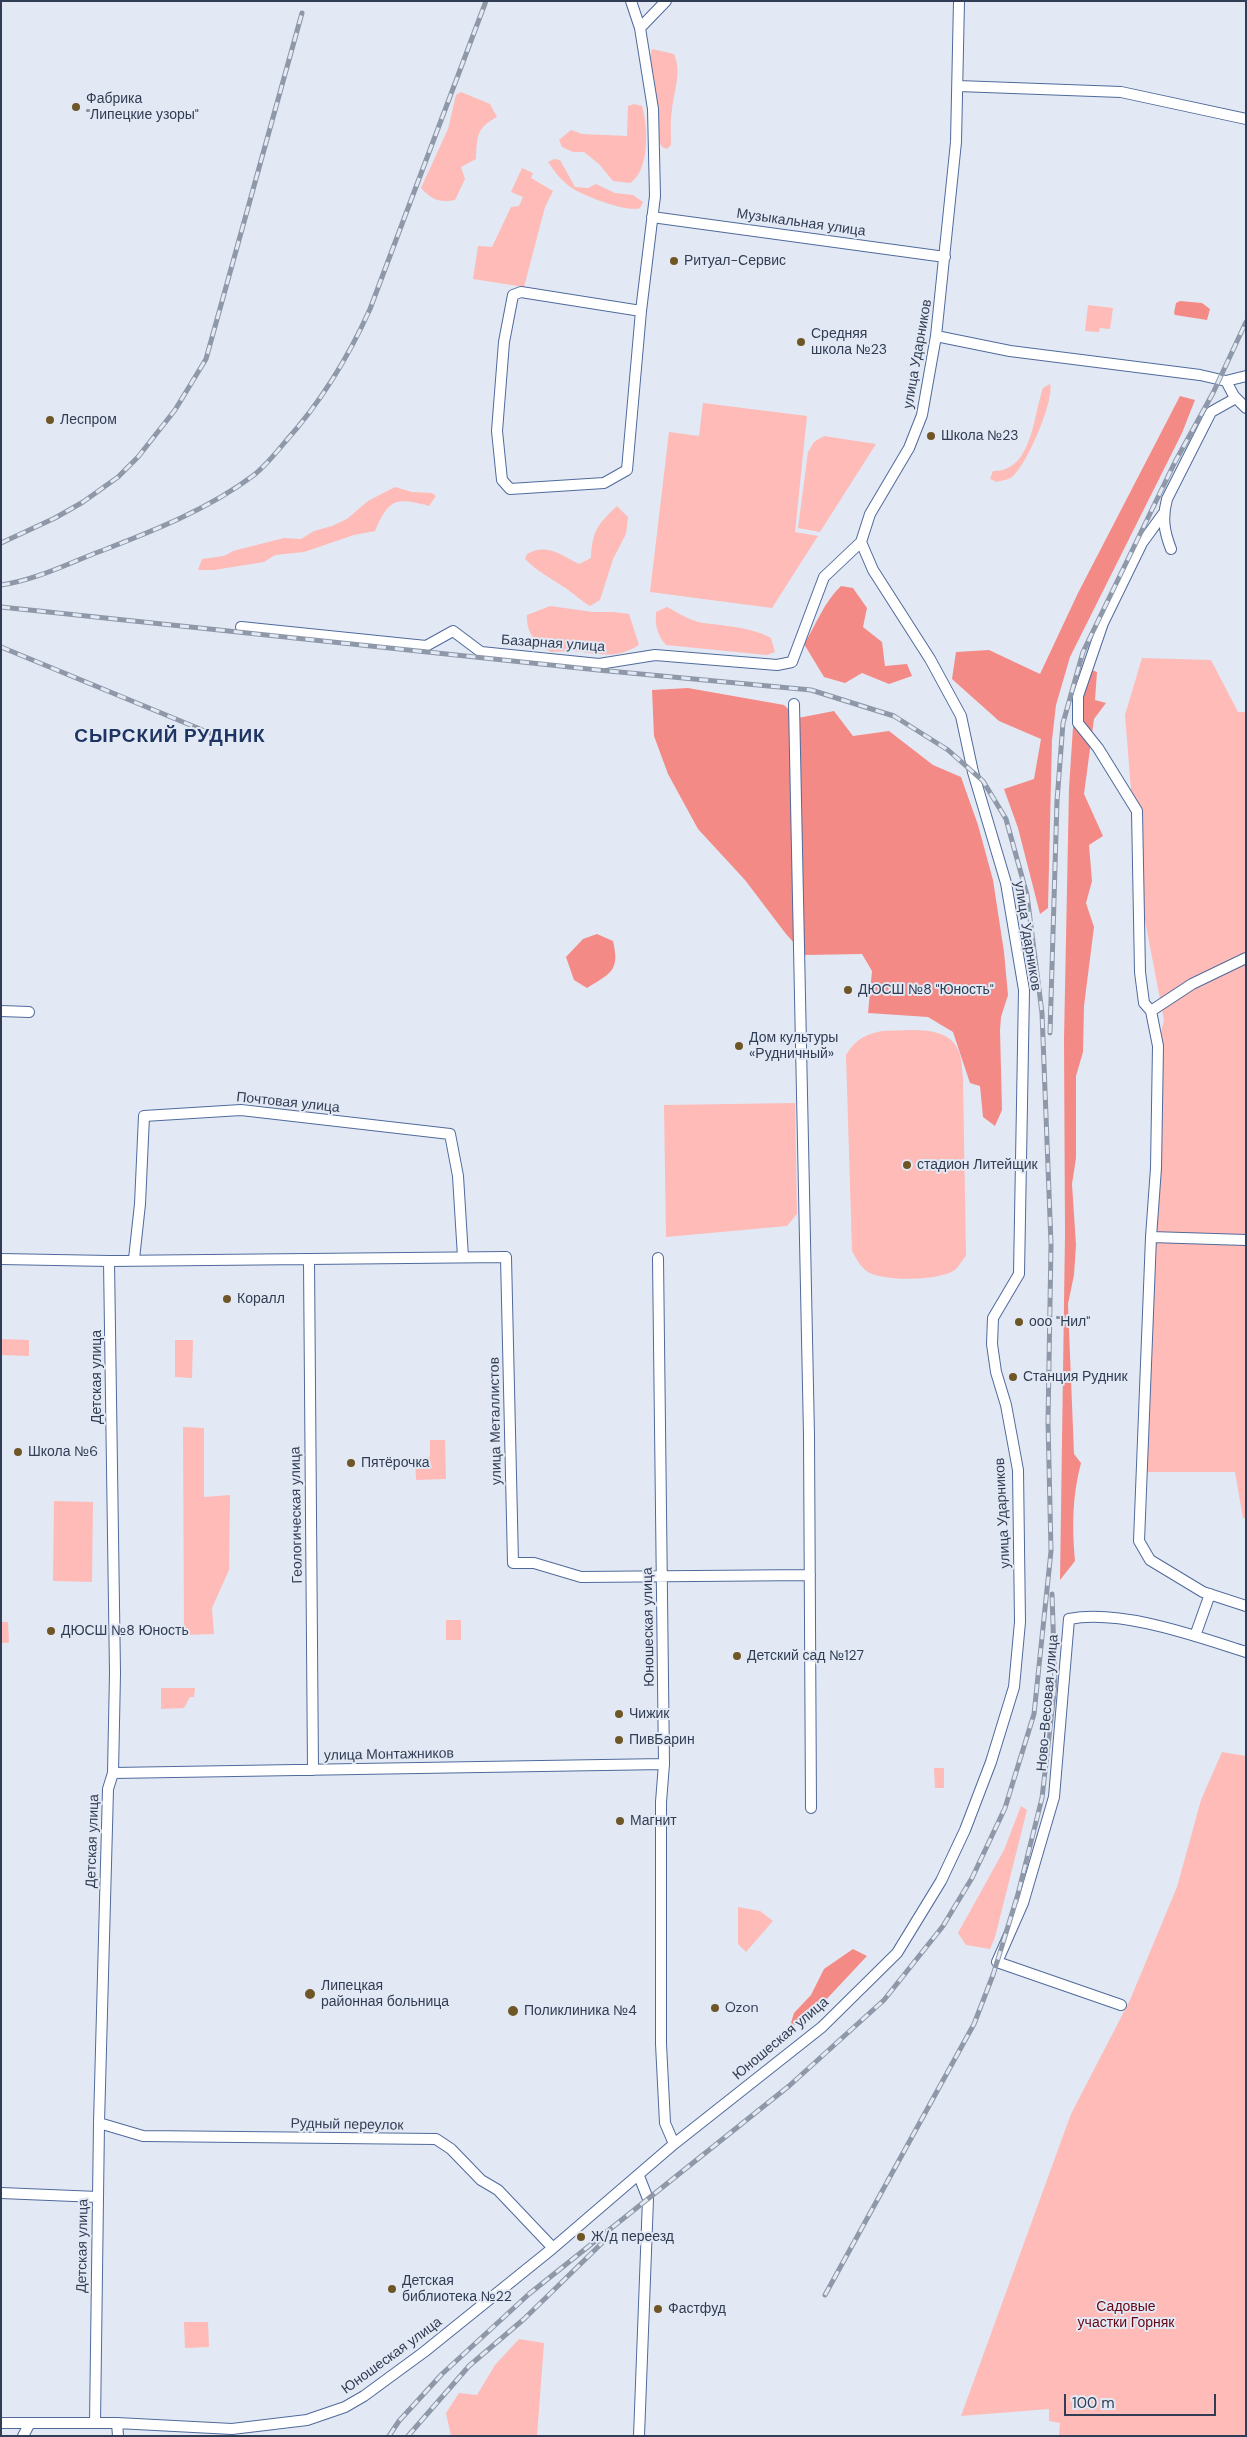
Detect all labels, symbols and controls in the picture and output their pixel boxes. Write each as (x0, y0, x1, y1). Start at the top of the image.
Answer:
place label: Фабрика "Липецкие узоры" (86, 91, 199, 124)
marker: Фабрика "Липецкие узоры" (70, 101, 82, 113)
street label: Музыкальная улица (735, 206, 867, 240)
place label: Ритуал-Сервис (684, 253, 786, 269)
marker: Ритуал-Сервис (668, 255, 680, 267)
street label: улица Ударников (900, 298, 936, 410)
place label: Средняя школа №23 (811, 326, 887, 358)
marker: Средняя школа №23 (795, 336, 807, 348)
place label: Леспром (60, 412, 117, 428)
marker: Леспром (44, 414, 56, 426)
place label: Школа №23 (941, 428, 1019, 444)
marker: Школа №23 (925, 430, 937, 442)
street label: Базарная улица (500, 632, 606, 656)
district label: СЫРСКИЙ РУДНИК (73, 726, 267, 748)
street label: улица Ударников (1010, 880, 1044, 992)
place label: ДЮСШ №8 "Юность" (858, 982, 994, 998)
marker: ДЮСШ №8 "Юность" (842, 984, 854, 996)
place label: Дом культуры «Рудничный» (749, 1030, 838, 1062)
marker: Дом культуры «Рудничный» (733, 1040, 745, 1052)
street label: Почтовая улица (236, 1089, 340, 1117)
place label: стадион Литейщик (917, 1157, 1038, 1173)
marker: стадион Литейщик (901, 1159, 913, 1171)
place label: Коралл (237, 1291, 285, 1307)
marker: Коралл (221, 1293, 233, 1305)
place label: ооо "Нил" (1029, 1314, 1090, 1330)
marker: ооо "Нил" (1013, 1316, 1025, 1328)
street label: Детская улица (89, 1330, 105, 1424)
street label: улица Металлистов (486, 1357, 506, 1485)
place label: Станция Рудник (1023, 1369, 1128, 1385)
marker: Станция Рудник (1007, 1371, 1019, 1383)
place label: Школа №6 (28, 1444, 98, 1460)
marker: Школа №6 (12, 1446, 24, 1458)
street label: Геологическая улица (287, 1446, 307, 1584)
place label: Пятёрочка (361, 1455, 430, 1471)
marker: Пятёрочка (345, 1457, 357, 1469)
street label: улица Ударников (992, 1457, 1014, 1569)
street label: Юношеская улица (640, 1567, 658, 1687)
place label: ДЮСШ №8 Юность (61, 1623, 189, 1639)
marker: ДЮСШ №8 Юность (45, 1625, 57, 1637)
street label: Ново-Весовая улица (1034, 1634, 1062, 1772)
place label: Детский сад №127 (747, 1648, 864, 1664)
marker: Детский сад №127 (731, 1650, 743, 1662)
place label: Чижик (629, 1706, 669, 1722)
marker: Чижик (613, 1708, 625, 1720)
place label: ПивБарин (629, 1732, 695, 1748)
marker: ПивБарин (613, 1734, 625, 1746)
street label: улица Монтажников (324, 1745, 454, 1765)
street label: Детская улица (83, 1794, 103, 1888)
place label: Магнит (630, 1813, 677, 1829)
marker: Магнит (614, 1815, 626, 1827)
place label: Липецкая районная больница (321, 1978, 449, 2010)
marker: Липецкая районная больница (303, 1987, 317, 2001)
street label: Юношеская улица (730, 1994, 832, 2084)
place label: Ozon (725, 2000, 759, 2016)
marker: Ozon (709, 2002, 721, 2014)
place label: Поликлиника №4 (524, 2003, 637, 2019)
marker: Поликлиника №4 (506, 2004, 520, 2018)
street label: Рудный переулок (290, 2116, 404, 2134)
street label: Детская улица (74, 2199, 92, 2293)
place label: Ж/д переезд (591, 2229, 674, 2245)
marker: Ж/д переезд (575, 2231, 587, 2243)
place label: Детская библиотека №22 (402, 2273, 512, 2306)
marker: Детская библиотека №22 (386, 2283, 398, 2295)
park label: Садовые участки Горняк (1078, 2299, 1174, 2332)
place label: Фастфуд (668, 2301, 726, 2317)
marker: Фастфуд (652, 2303, 664, 2315)
street label: Юношеская улица (339, 2314, 445, 2398)
scale bar (1067, 2384, 1220, 2416)
text: 100 m (1072, 2393, 1115, 2413)

